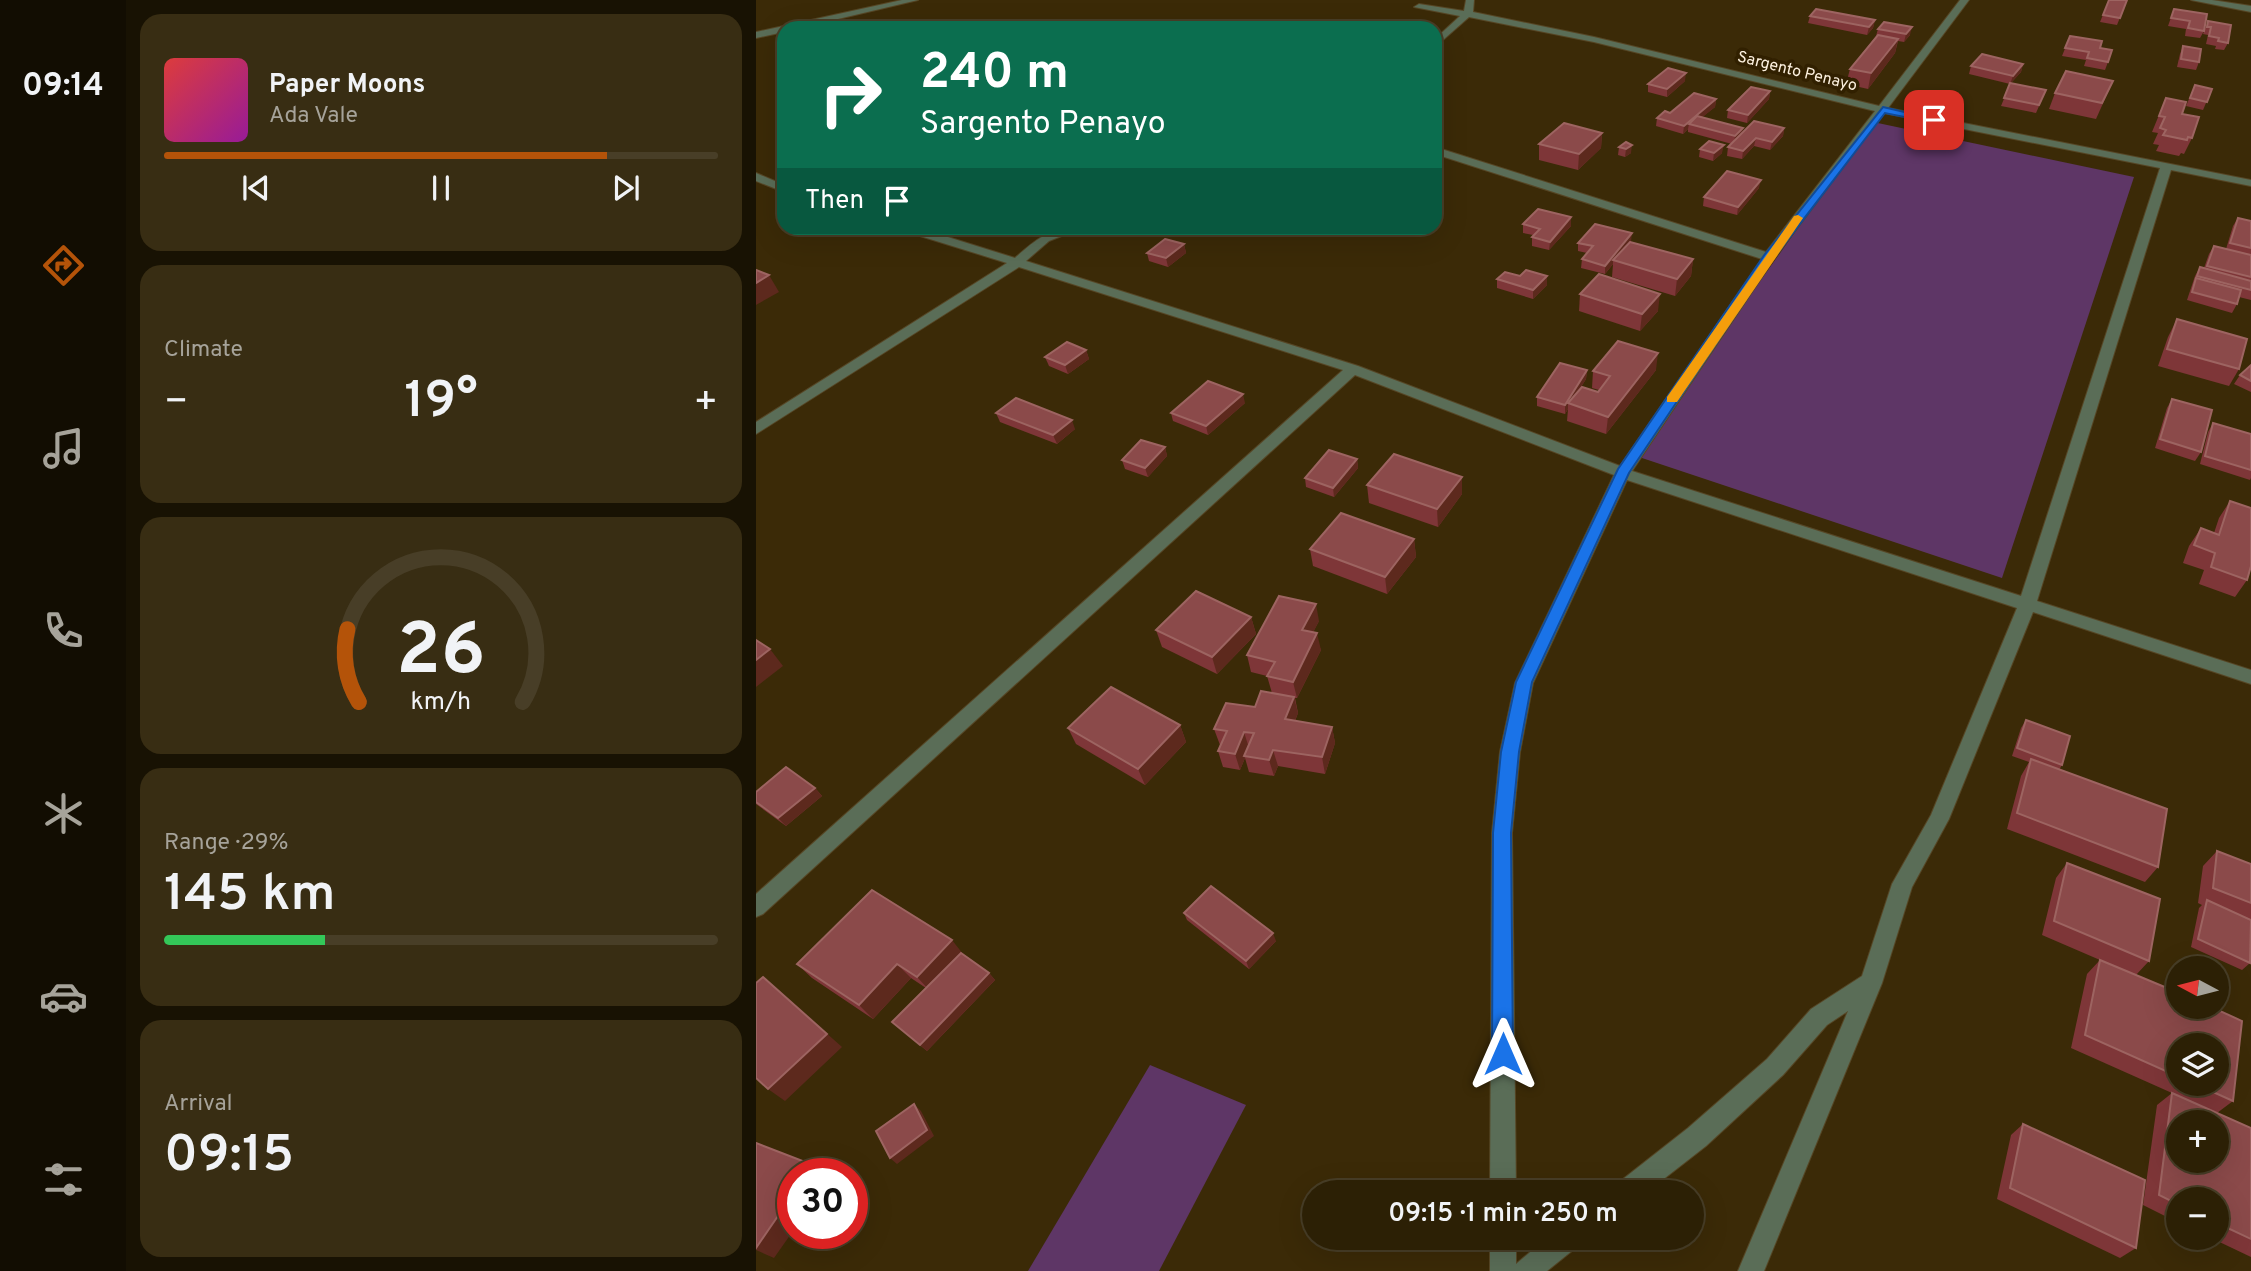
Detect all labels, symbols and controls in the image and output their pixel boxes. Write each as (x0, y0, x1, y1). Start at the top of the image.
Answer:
text: 240 m (920, 44, 1069, 106)
street label: Sargento Penayo (1735, 47, 1859, 97)
icon: right (805, 49, 896, 140)
text: 09:14 (22, 67, 104, 107)
text: Paper Moons (269, 69, 425, 102)
pin (1904, 90, 1964, 150)
icon: arrive (1915, 101, 1953, 139)
text: Ada Vale (269, 102, 358, 131)
text: Sargento Penayo (920, 105, 1166, 145)
icon: previous (237, 169, 275, 207)
icon: pause (422, 169, 460, 207)
icon: next (607, 169, 645, 207)
icon: arrive (878, 182, 916, 220)
text: Then (805, 185, 864, 218)
icon: directions (39, 241, 88, 290)
text: Climate (164, 336, 243, 365)
text: 19° (404, 370, 478, 436)
text: − (164, 379, 189, 428)
text: + (693, 379, 718, 428)
icon: music (39, 424, 88, 473)
icon: phone (39, 606, 88, 655)
text: 26 (396, 608, 486, 700)
text: km/h (411, 686, 471, 718)
icon: climate (39, 789, 88, 838)
text: Range · 29% (164, 829, 289, 858)
text: 145 km (164, 863, 336, 929)
north arrow (2166, 956, 2230, 1018)
map controls (2166, 956, 2229, 1250)
icon: car (39, 972, 88, 1021)
position arrow (1466, 1017, 1540, 1091)
button: layers (2166, 1033, 2229, 1096)
text: Arrival (164, 1090, 233, 1119)
button: + (2166, 1110, 2229, 1173)
text: 09:15 (164, 1124, 294, 1190)
icon: filters (39, 1155, 88, 1204)
speed limit sign: 30 (777, 1158, 868, 1249)
button: − (2166, 1187, 2229, 1250)
text: 09:15 · 1 min · 250 m (1388, 1198, 1618, 1231)

